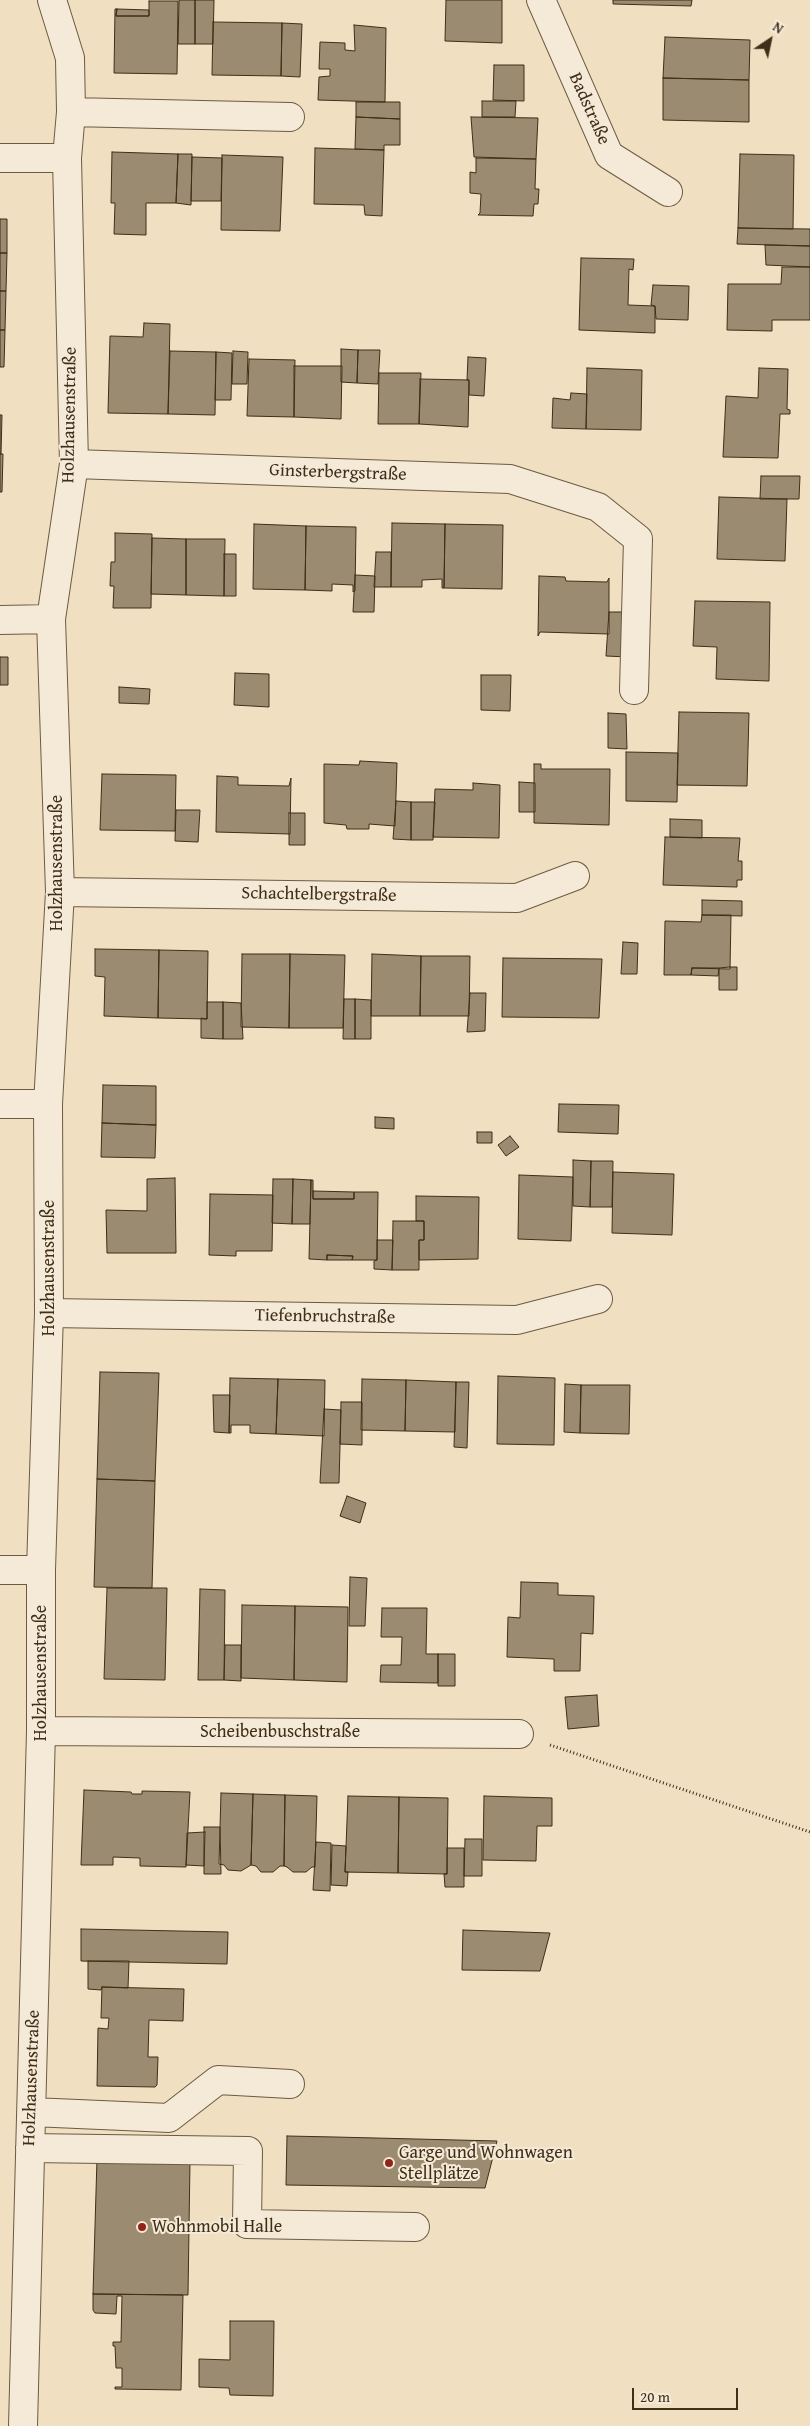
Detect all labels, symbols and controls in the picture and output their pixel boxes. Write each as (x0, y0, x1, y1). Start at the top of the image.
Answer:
north arrow (745, 15, 795, 65)
text: N (769, 17, 788, 38)
street label: Badstraße (564, 70, 614, 148)
street label: Holzhausenstraße (58, 347, 82, 483)
street label: Ginsterbergstraße (269, 460, 407, 486)
street label: Holzhausenstraße (46, 795, 68, 931)
street label: Schachtelbergstraße (241, 883, 397, 907)
street label: Holzhausenstraße (38, 1200, 60, 1336)
street label: Tiefenbruchstraße (255, 1305, 395, 1329)
street label: Holzhausenstraße (30, 1605, 52, 1741)
street label: Scheibenbuschstraße (200, 1721, 360, 1743)
street label: Holzhausenstraße (19, 2009, 45, 2147)
place label: Garge und Wohnwagen Stellplätze (399, 2142, 573, 2184)
marker: Garge und Wohnwagen Stellplätze (383, 2157, 395, 2169)
place label: Wohnmobil Halle (152, 2216, 282, 2238)
marker: Wohnmobil Halle (136, 2221, 148, 2233)
scale bar (635, 2378, 741, 2410)
text: 20 m (640, 2386, 670, 2407)

